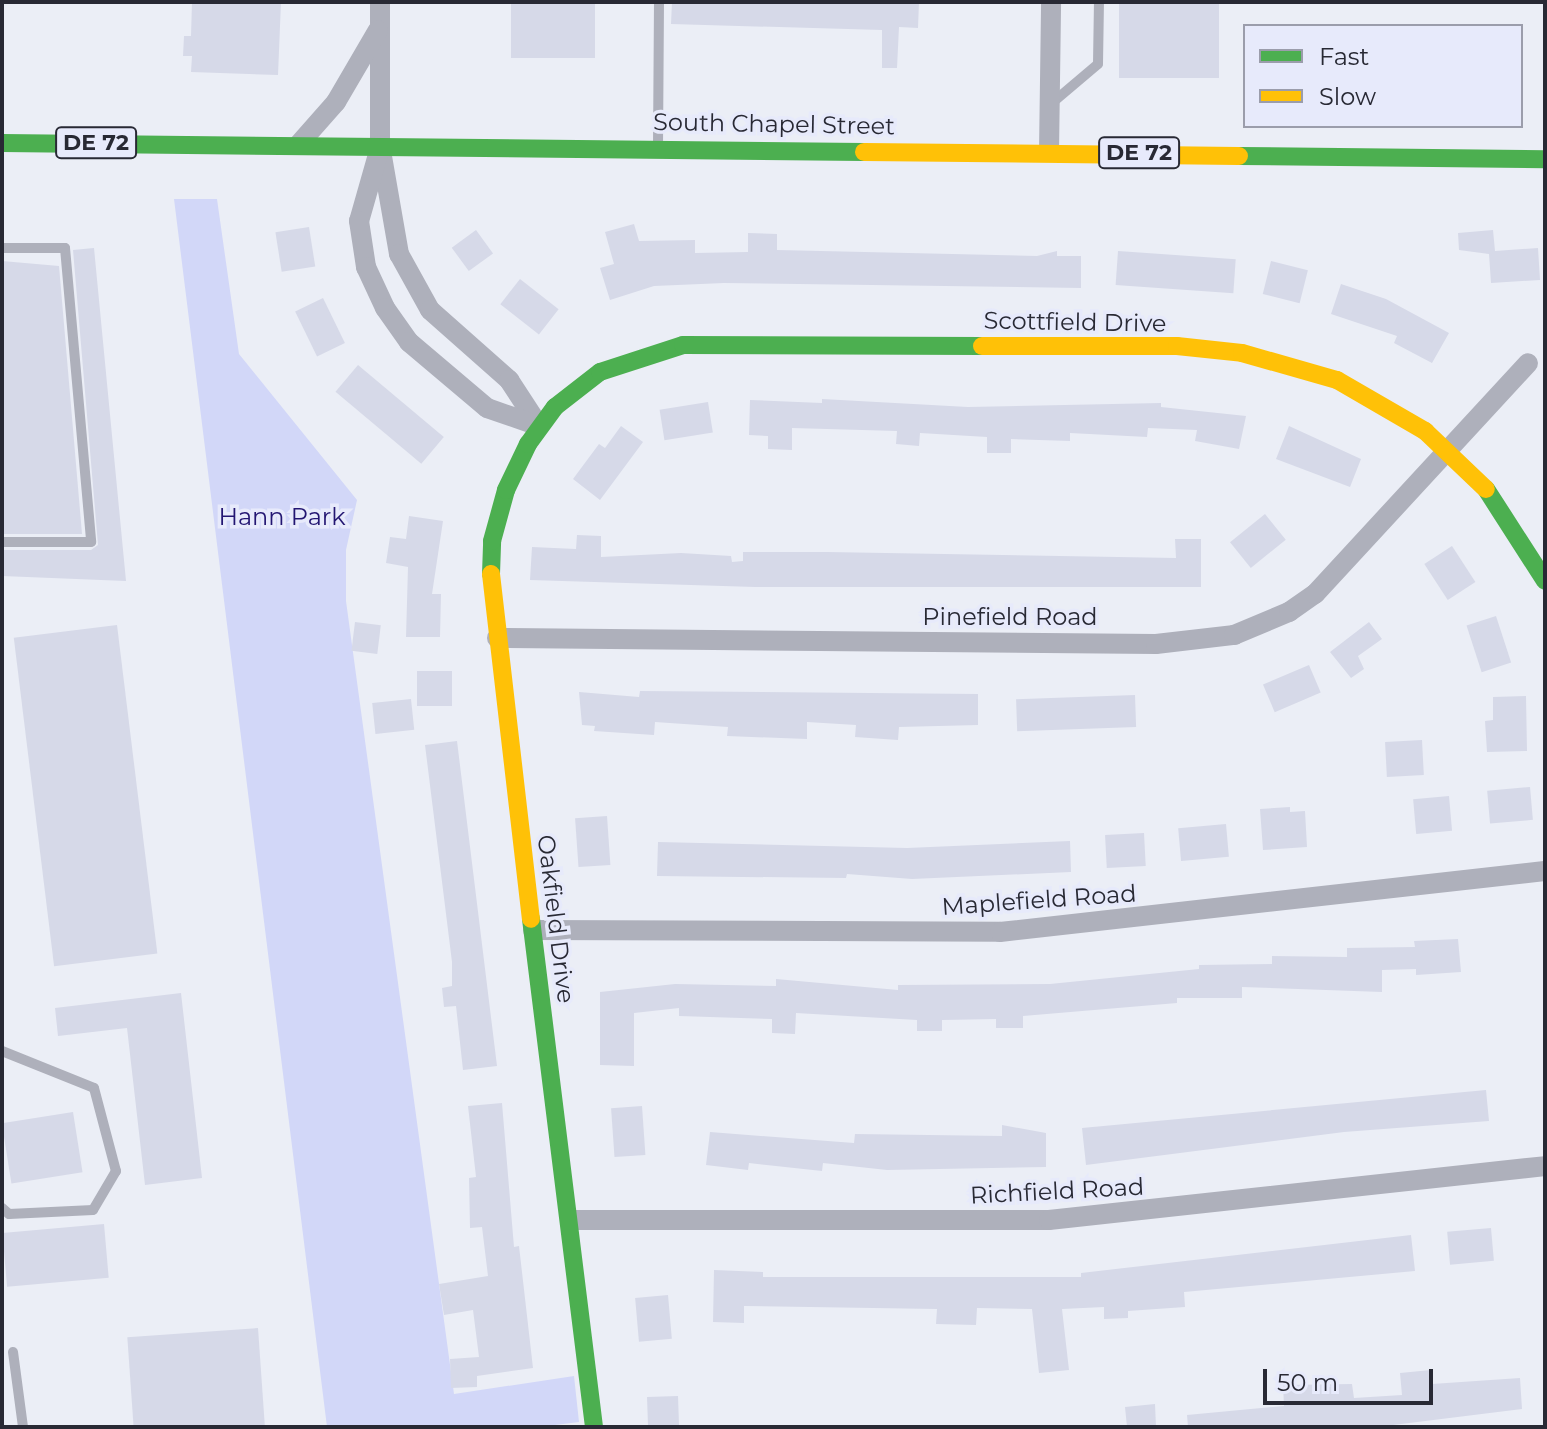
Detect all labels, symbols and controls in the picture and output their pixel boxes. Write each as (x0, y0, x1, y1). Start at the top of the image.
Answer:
legend (1243, 24, 1523, 128)
text: Fast (1319, 42, 1369, 71)
text: Slow (1319, 82, 1376, 111)
street label: South Chapel Street (653, 107, 895, 141)
road number: DE 72 (54, 125, 138, 161)
road number: DE 72 (1097, 135, 1181, 171)
street label: Scottfield Drive (983, 306, 1167, 338)
park label: Hann Park (218, 503, 346, 531)
street label: Pinefield Road (922, 603, 1098, 631)
street label: Oakfield Drive (531, 833, 581, 1005)
street label: Maplefield Road (941, 879, 1137, 921)
street label: Richfield Road (969, 1172, 1145, 1210)
scale bar (1267, 1353, 1437, 1403)
text: 50 m (1277, 1368, 1338, 1397)

